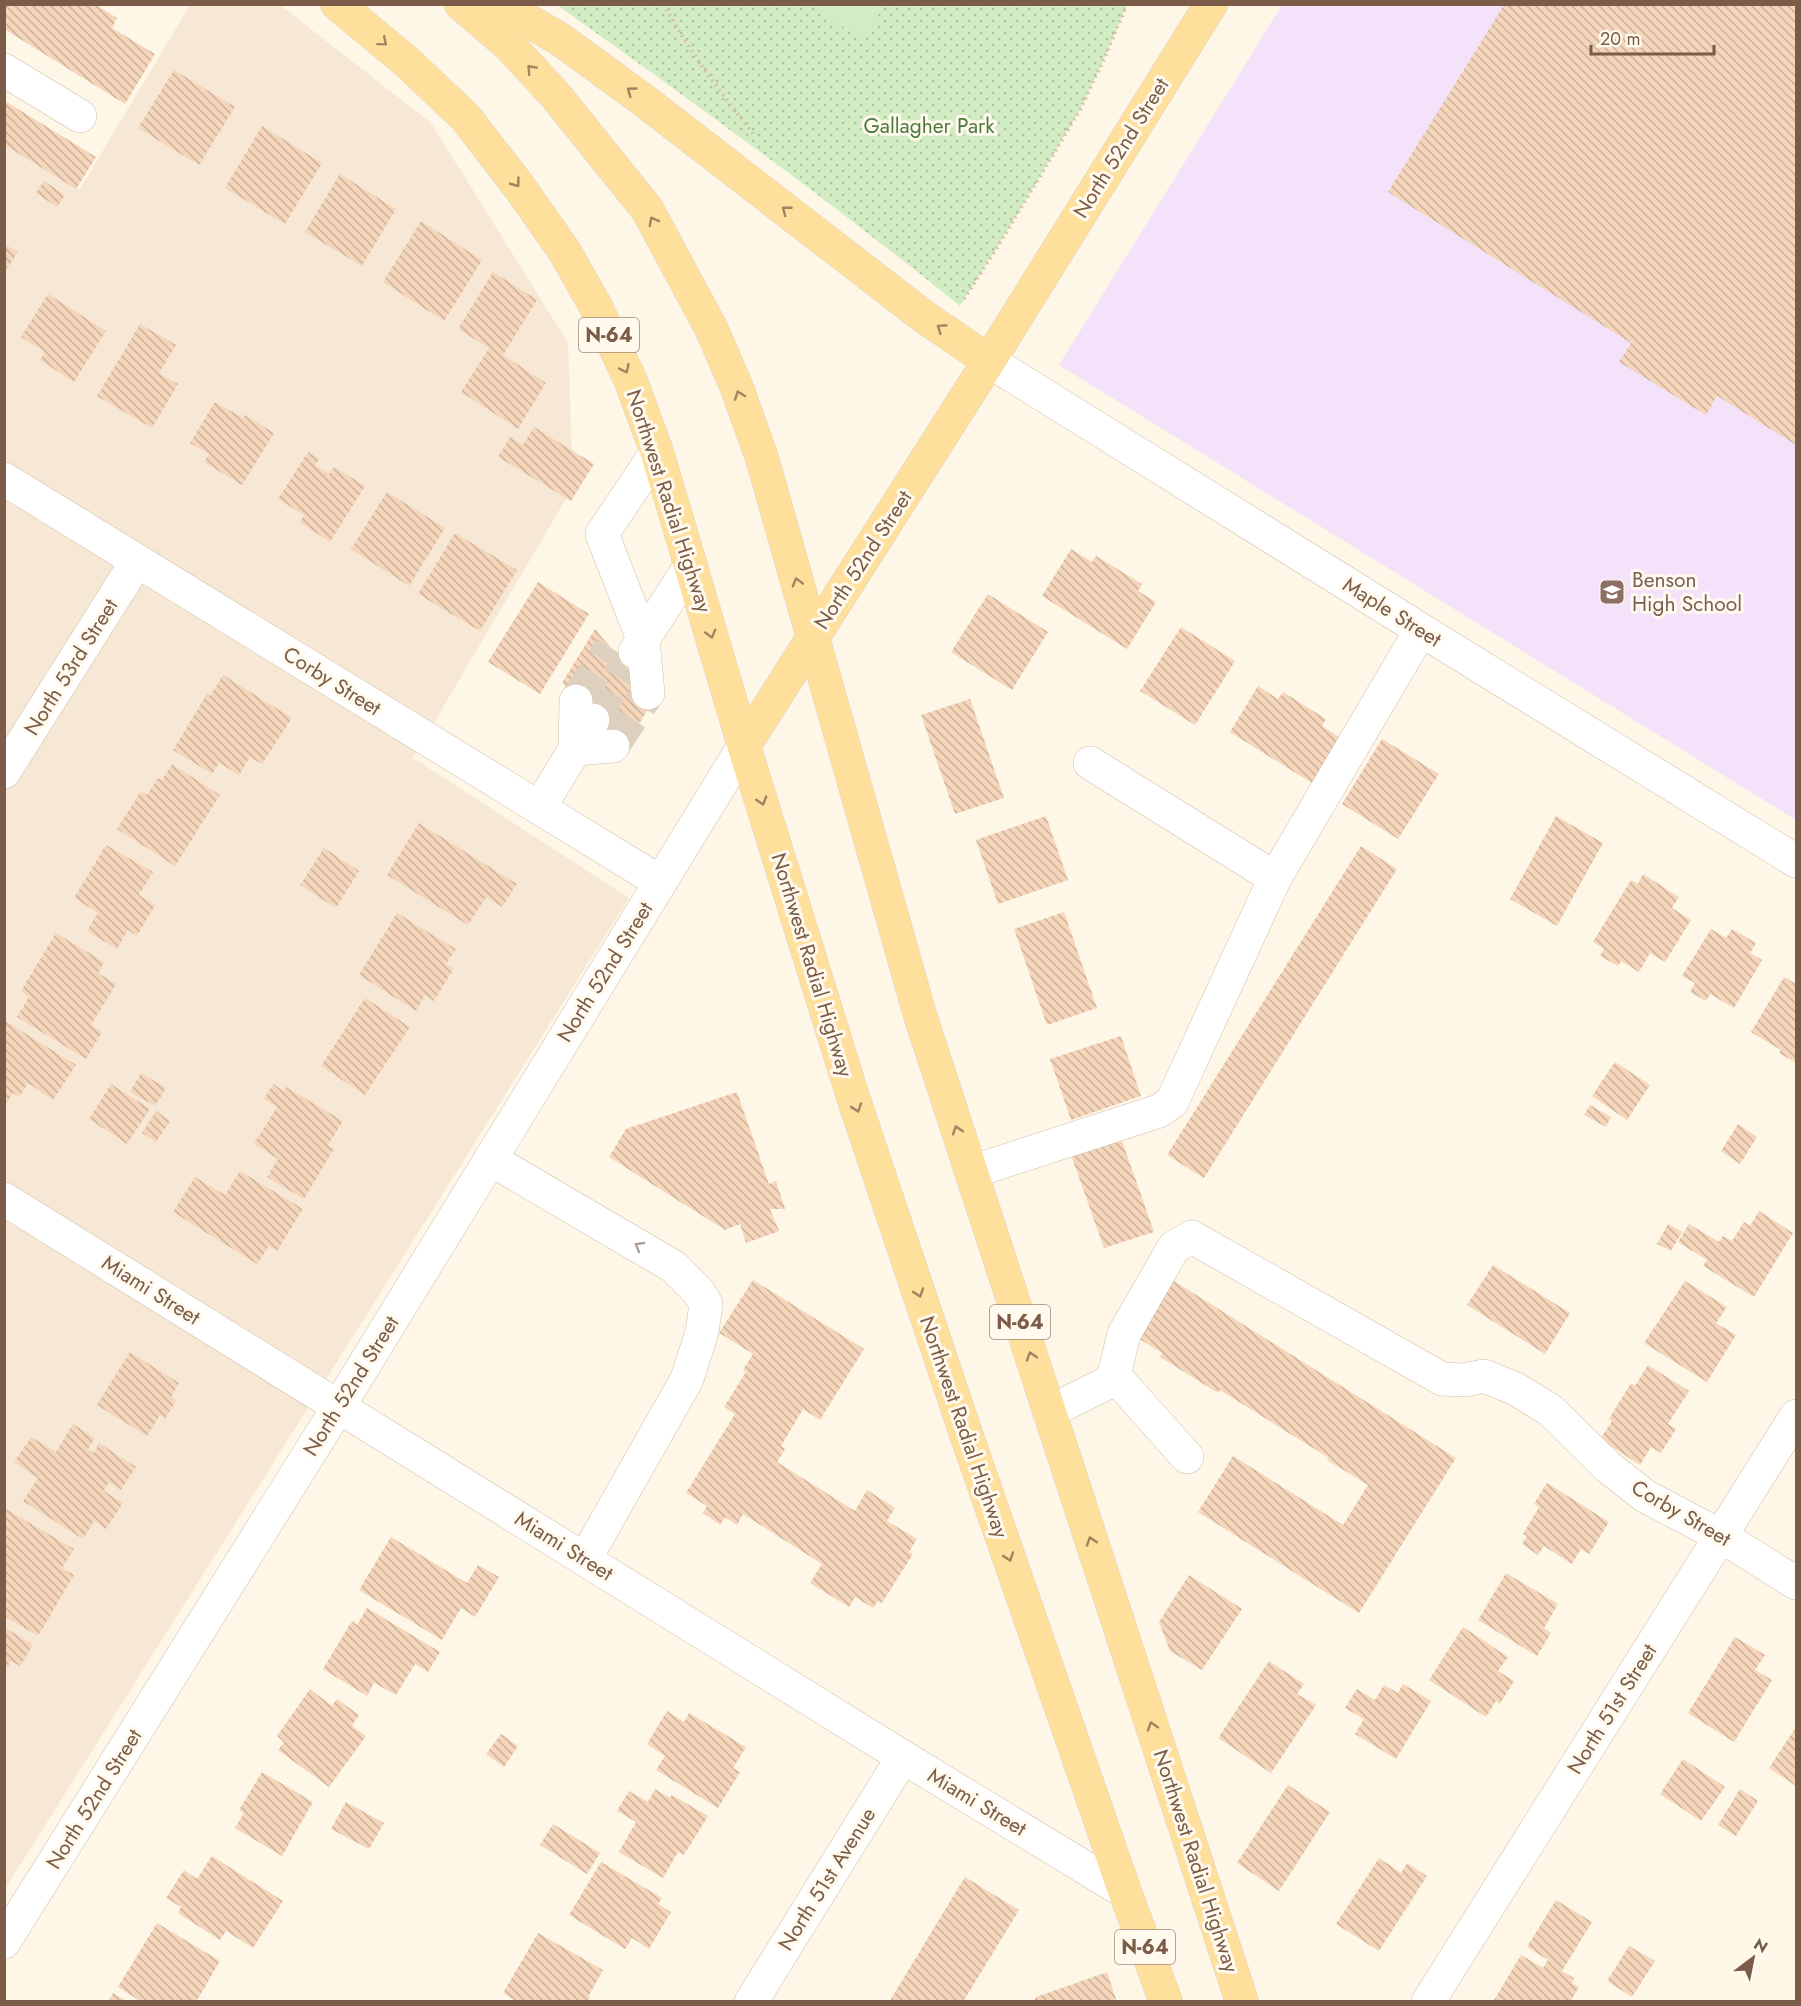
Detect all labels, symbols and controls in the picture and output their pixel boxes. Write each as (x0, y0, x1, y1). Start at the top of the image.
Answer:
scale bar (1591, 18, 1714, 56)
text: 20 m (1600, 26, 1640, 52)
one-way arrow (376, 34, 387, 45)
one-way arrow (527, 65, 538, 76)
street label: North 52nd Street (1066, 72, 1176, 224)
one-way arrow (627, 87, 638, 98)
park label: Gallagher Park (864, 111, 995, 141)
one-way arrow (509, 176, 520, 187)
one-way arrow (781, 206, 792, 217)
one-way arrow (649, 216, 660, 227)
road number: N-64 (579, 318, 639, 352)
one-way arrow (936, 324, 947, 335)
one-way arrow (617, 362, 629, 373)
street label: Northwest Radial Highway (619, 386, 719, 617)
one-way arrow (734, 391, 746, 402)
street label: North 52nd Street (807, 485, 919, 635)
place label: Benson High School (1632, 565, 1742, 619)
street label: Maple Street (1337, 570, 1447, 654)
one-way arrow (792, 577, 804, 587)
school or university icon: Benson High School (1597, 577, 1627, 607)
street label: North 53rd Street (17, 593, 125, 741)
one-way arrow (704, 628, 716, 639)
street label: Corby Street (277, 639, 387, 723)
one-way arrow (755, 795, 767, 806)
street label: Northwest Radial Highway (764, 849, 861, 1081)
street label: North 52nd Street (550, 896, 660, 1048)
one-way arrow (849, 1102, 862, 1113)
one-way arrow (952, 1125, 964, 1136)
one-way arrow (635, 1242, 645, 1253)
street label: Miami Street (96, 1248, 206, 1332)
one-way arrow (911, 1287, 924, 1298)
road number: N-64 (990, 1305, 1050, 1339)
street label: North 52nd Street (296, 1310, 406, 1462)
street label: Northwest Radial Highway (912, 1312, 1016, 1543)
one-way arrow (1025, 1351, 1038, 1362)
street label: Corby Street (1626, 1472, 1736, 1554)
street label: Miami Street (509, 1504, 619, 1588)
one-way arrow (1086, 1536, 1098, 1547)
one-way arrow (1001, 1551, 1014, 1562)
street label: North 51st Street (1560, 1638, 1664, 1780)
one-way arrow (1146, 1721, 1159, 1732)
street label: North 52nd Street (39, 1723, 149, 1875)
street label: Northwest Radial Highway (1146, 1746, 1246, 1977)
street label: Miami Street (922, 1761, 1032, 1843)
street label: North 51st Avenue (771, 1801, 883, 1956)
north arrow (1723, 1928, 1783, 1988)
road number: N-64 (1115, 1930, 1175, 1964)
text: N (1749, 1933, 1772, 1959)

